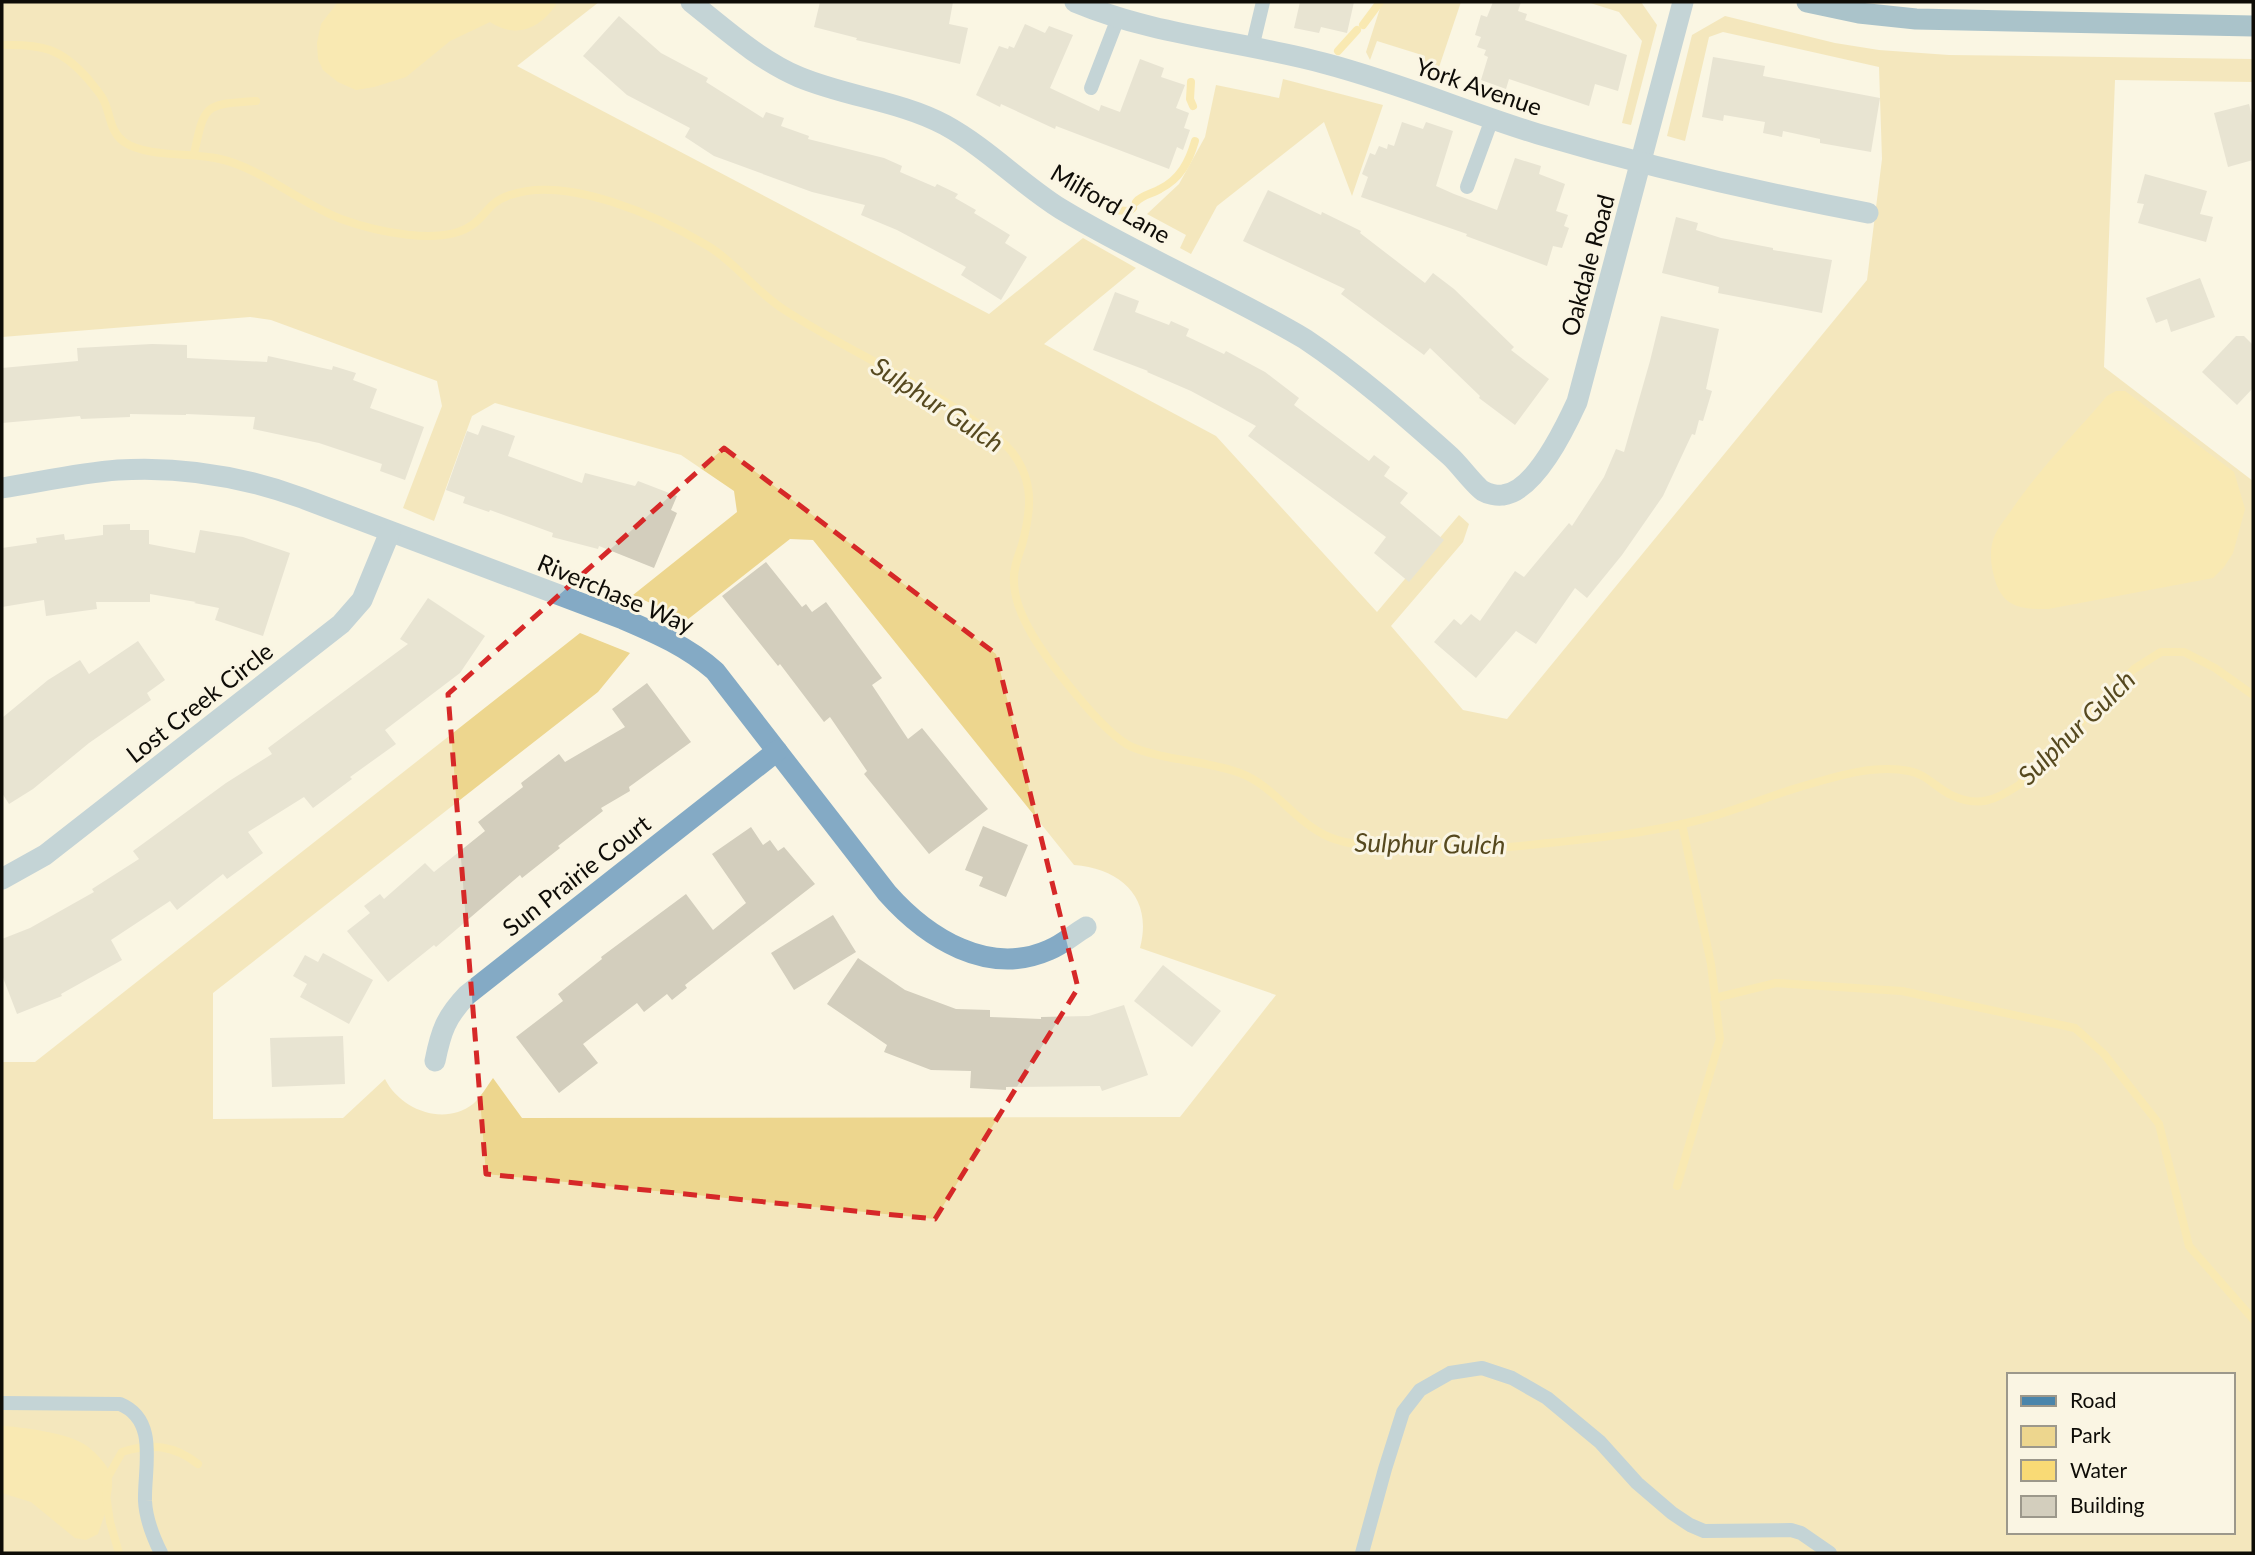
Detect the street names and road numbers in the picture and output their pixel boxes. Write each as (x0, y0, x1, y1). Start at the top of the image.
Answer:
street label: York Avenue (1412, 51, 1546, 121)
street label: Milford Lane (1046, 157, 1176, 249)
street label: Oakdale Road (1554, 191, 1620, 339)
street label: Riverchase Way (534, 547, 699, 639)
street label: Lost Creek Circle (120, 636, 278, 768)
street label: Sun Prairie Court (496, 808, 656, 942)

